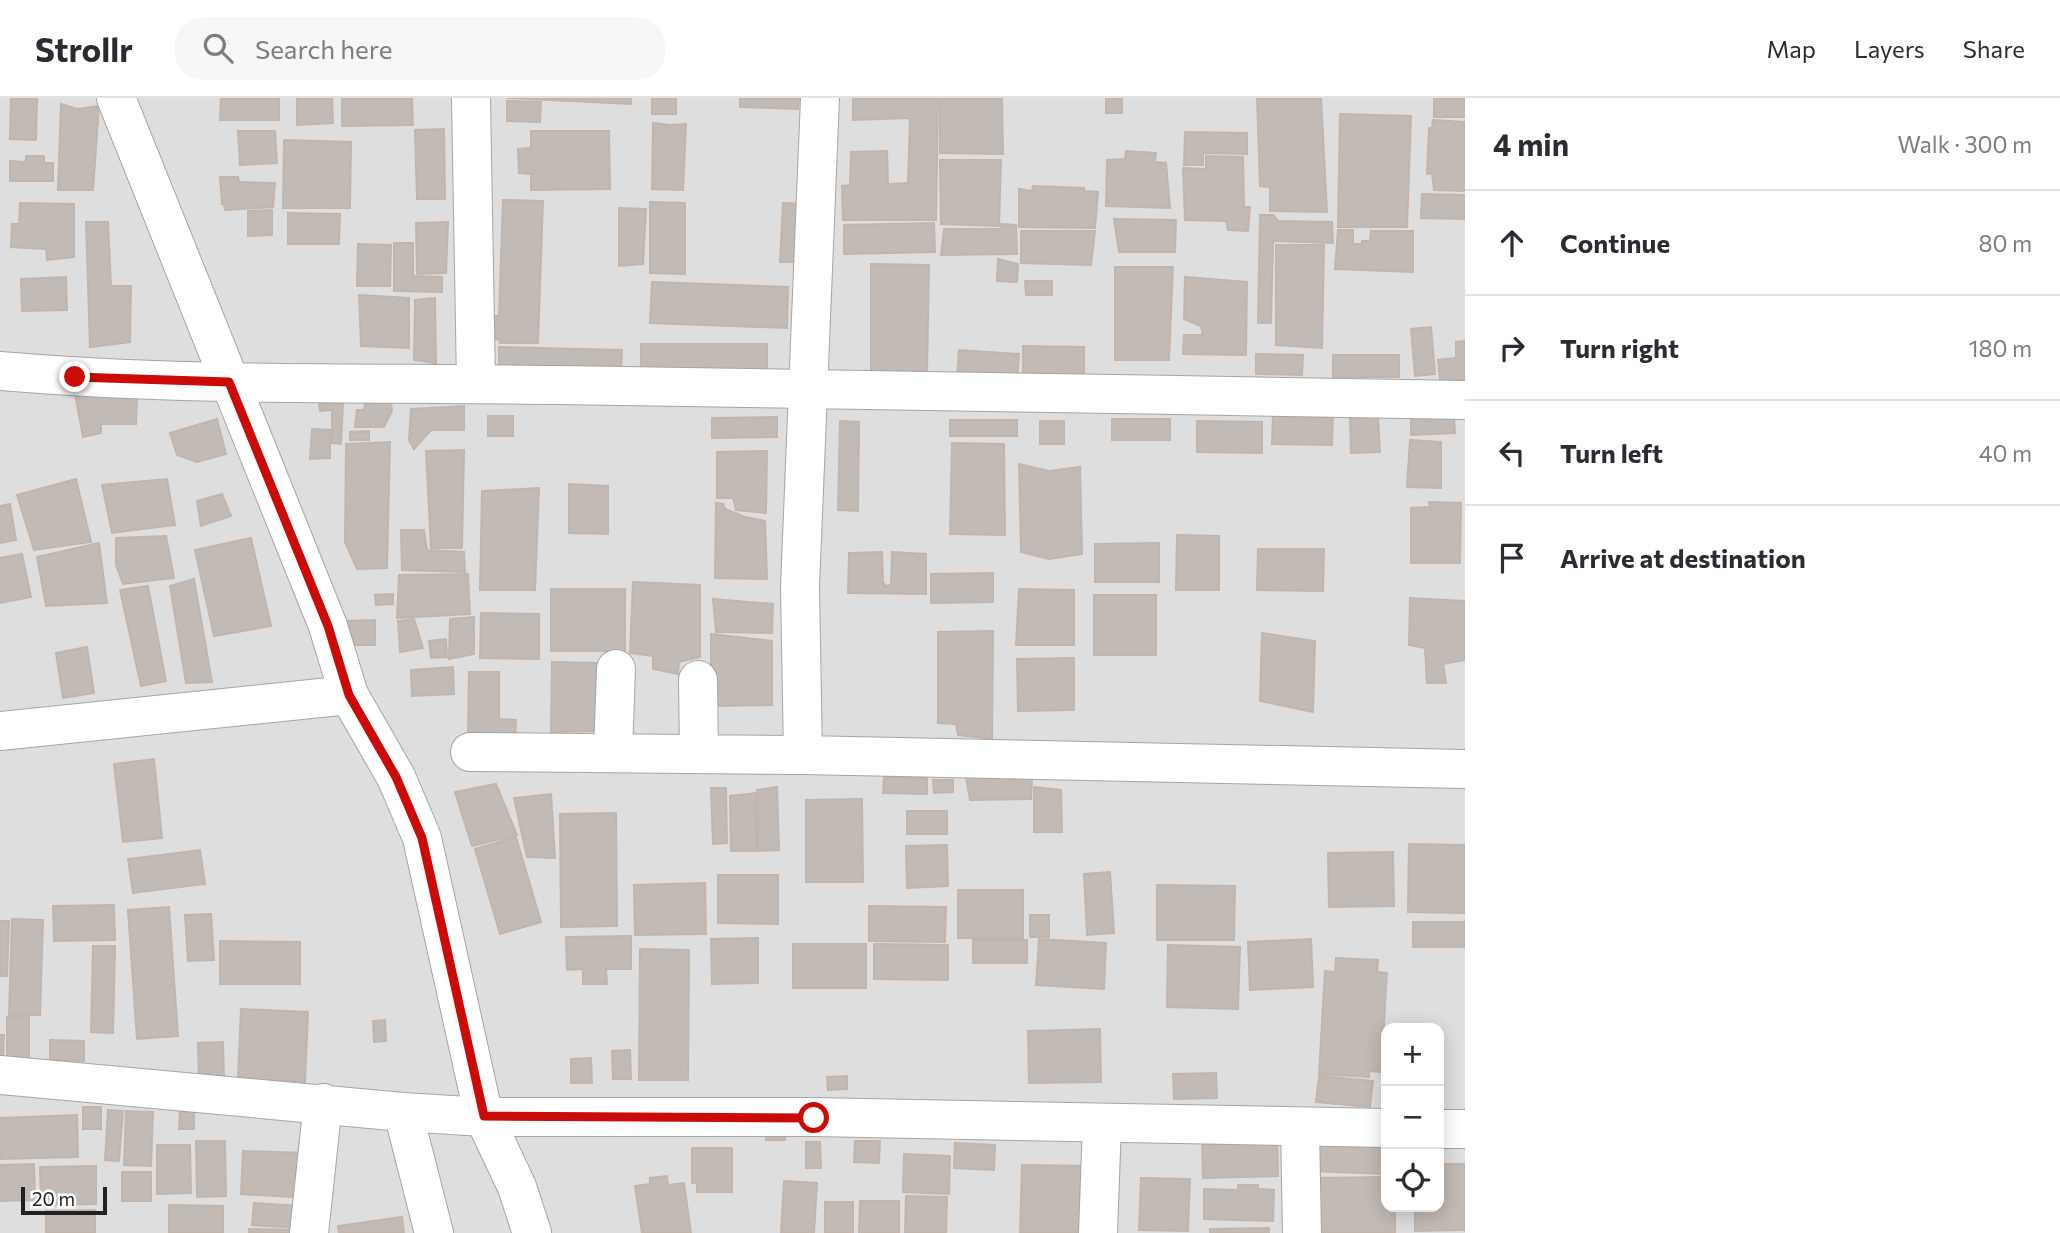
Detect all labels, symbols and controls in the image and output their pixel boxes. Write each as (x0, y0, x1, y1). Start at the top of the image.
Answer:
search box (175, 17, 665, 80)
text: Strollr (35, 28, 133, 69)
icon: search (199, 29, 237, 67)
text: Search here (255, 33, 392, 64)
text: Map (1767, 34, 1816, 63)
text: Layers (1854, 34, 1925, 63)
text: Share (1963, 34, 2025, 63)
text: 4 min (1493, 125, 1569, 162)
text: Walk · 300 m (1898, 130, 2032, 158)
icon: ahead (1493, 224, 1531, 262)
text: Continue (1560, 227, 1670, 258)
text: 80 m (1979, 229, 2032, 257)
icon: right (1493, 329, 1531, 367)
text: Turn right (1560, 332, 1679, 363)
text: 180 m (1969, 334, 2032, 362)
route end (59, 361, 90, 392)
icon: left (1493, 434, 1531, 472)
text: Turn left (1560, 437, 1663, 468)
text: 40 m (1979, 439, 2032, 467)
icon: arrive (1493, 539, 1531, 577)
text: Arrive at destination (1560, 542, 1806, 573)
map controls (1381, 1023, 1444, 1212)
button: + (1381, 1023, 1444, 1086)
button: − (1381, 1086, 1444, 1149)
route start (798, 1102, 829, 1133)
button: locate (1381, 1149, 1444, 1212)
scale bar (21, 1184, 107, 1216)
text: 20 m (32, 1187, 75, 1210)

